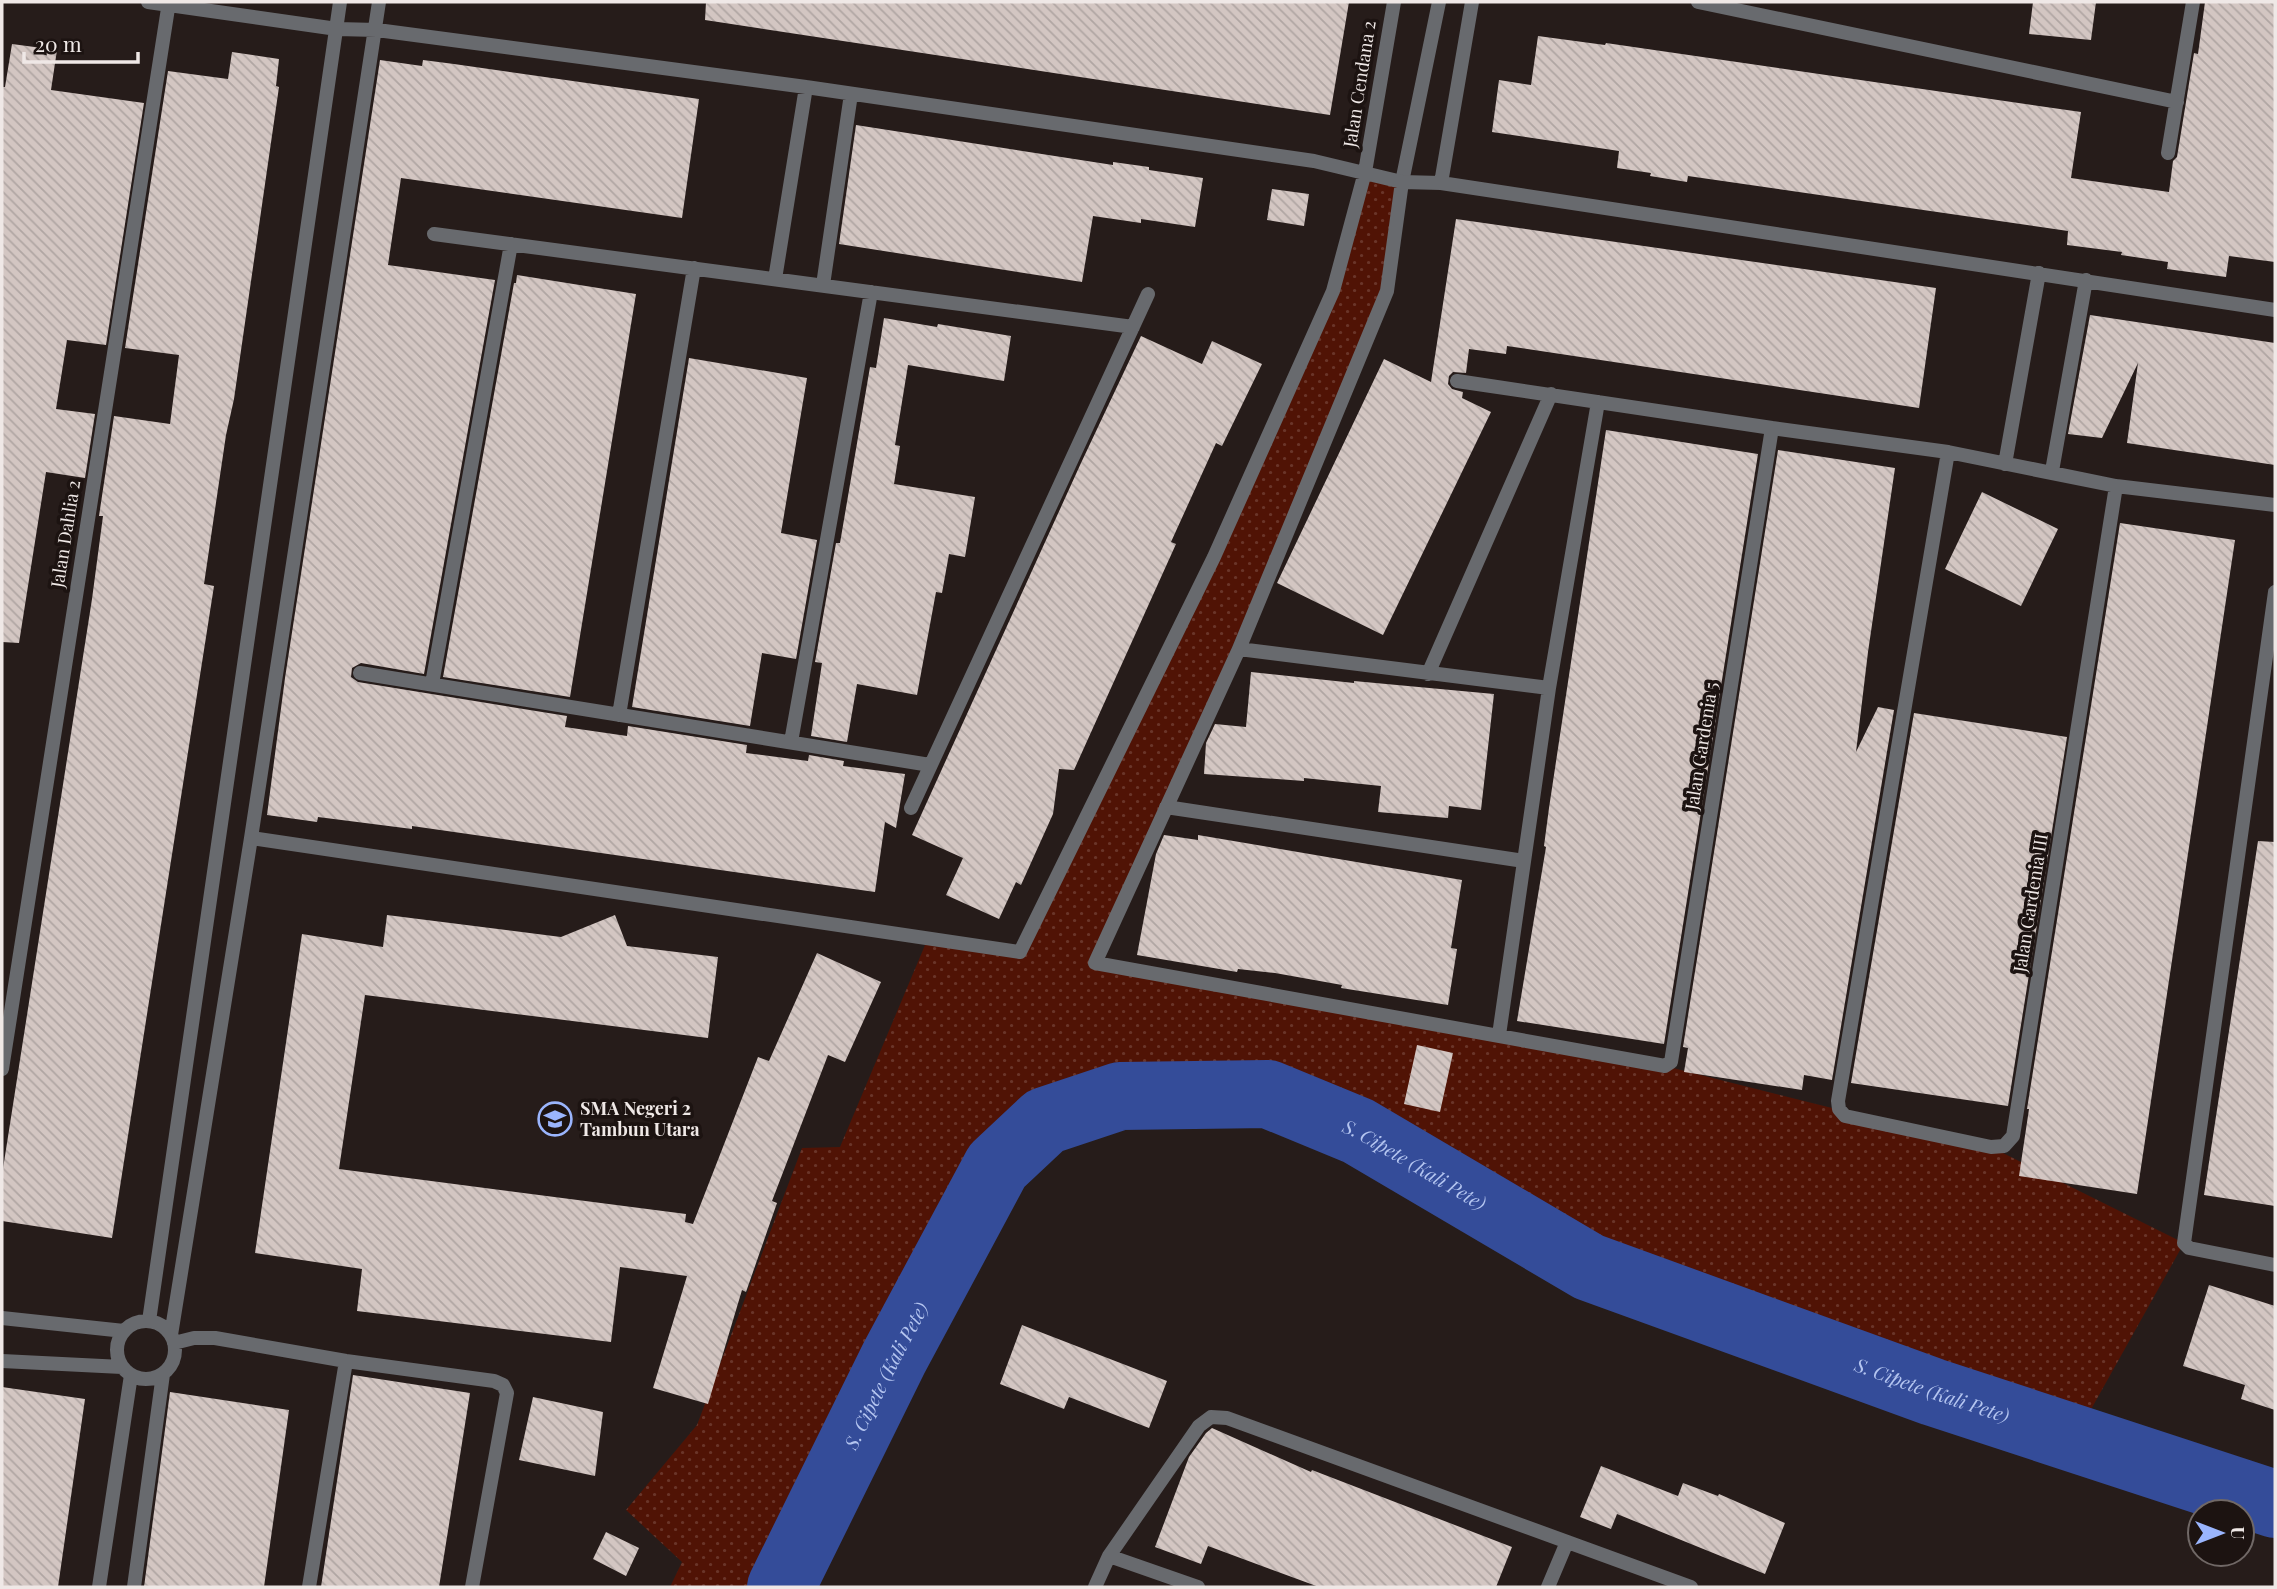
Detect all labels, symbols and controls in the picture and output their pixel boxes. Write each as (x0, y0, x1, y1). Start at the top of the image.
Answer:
street label: Jalan Cendana 2 (1337, 19, 1381, 150)
scale bar (24, 21, 138, 65)
text: 20 m (35, 29, 82, 57)
street label: Jalan Dahlia 2 (45, 478, 85, 590)
street label: Jalan Gardenia 5 (1679, 680, 1723, 813)
street label: Jalan Gardenia III (2007, 832, 2053, 975)
place label: SMA Negeri 2 Tambun Utara (580, 1096, 700, 1141)
school or university icon: SMA Negeri 2 Tambun Utara (536, 1100, 574, 1138)
water label: S. Cipete (Kali Pete) (1338, 1112, 1491, 1216)
water label: S. Cipete (Kali Pete) (837, 1297, 934, 1454)
water label: S. Cipete (Kali Pete) (1851, 1350, 2013, 1428)
north arrow (2186, 1498, 2256, 1568)
text: U (2226, 1526, 2252, 1540)

